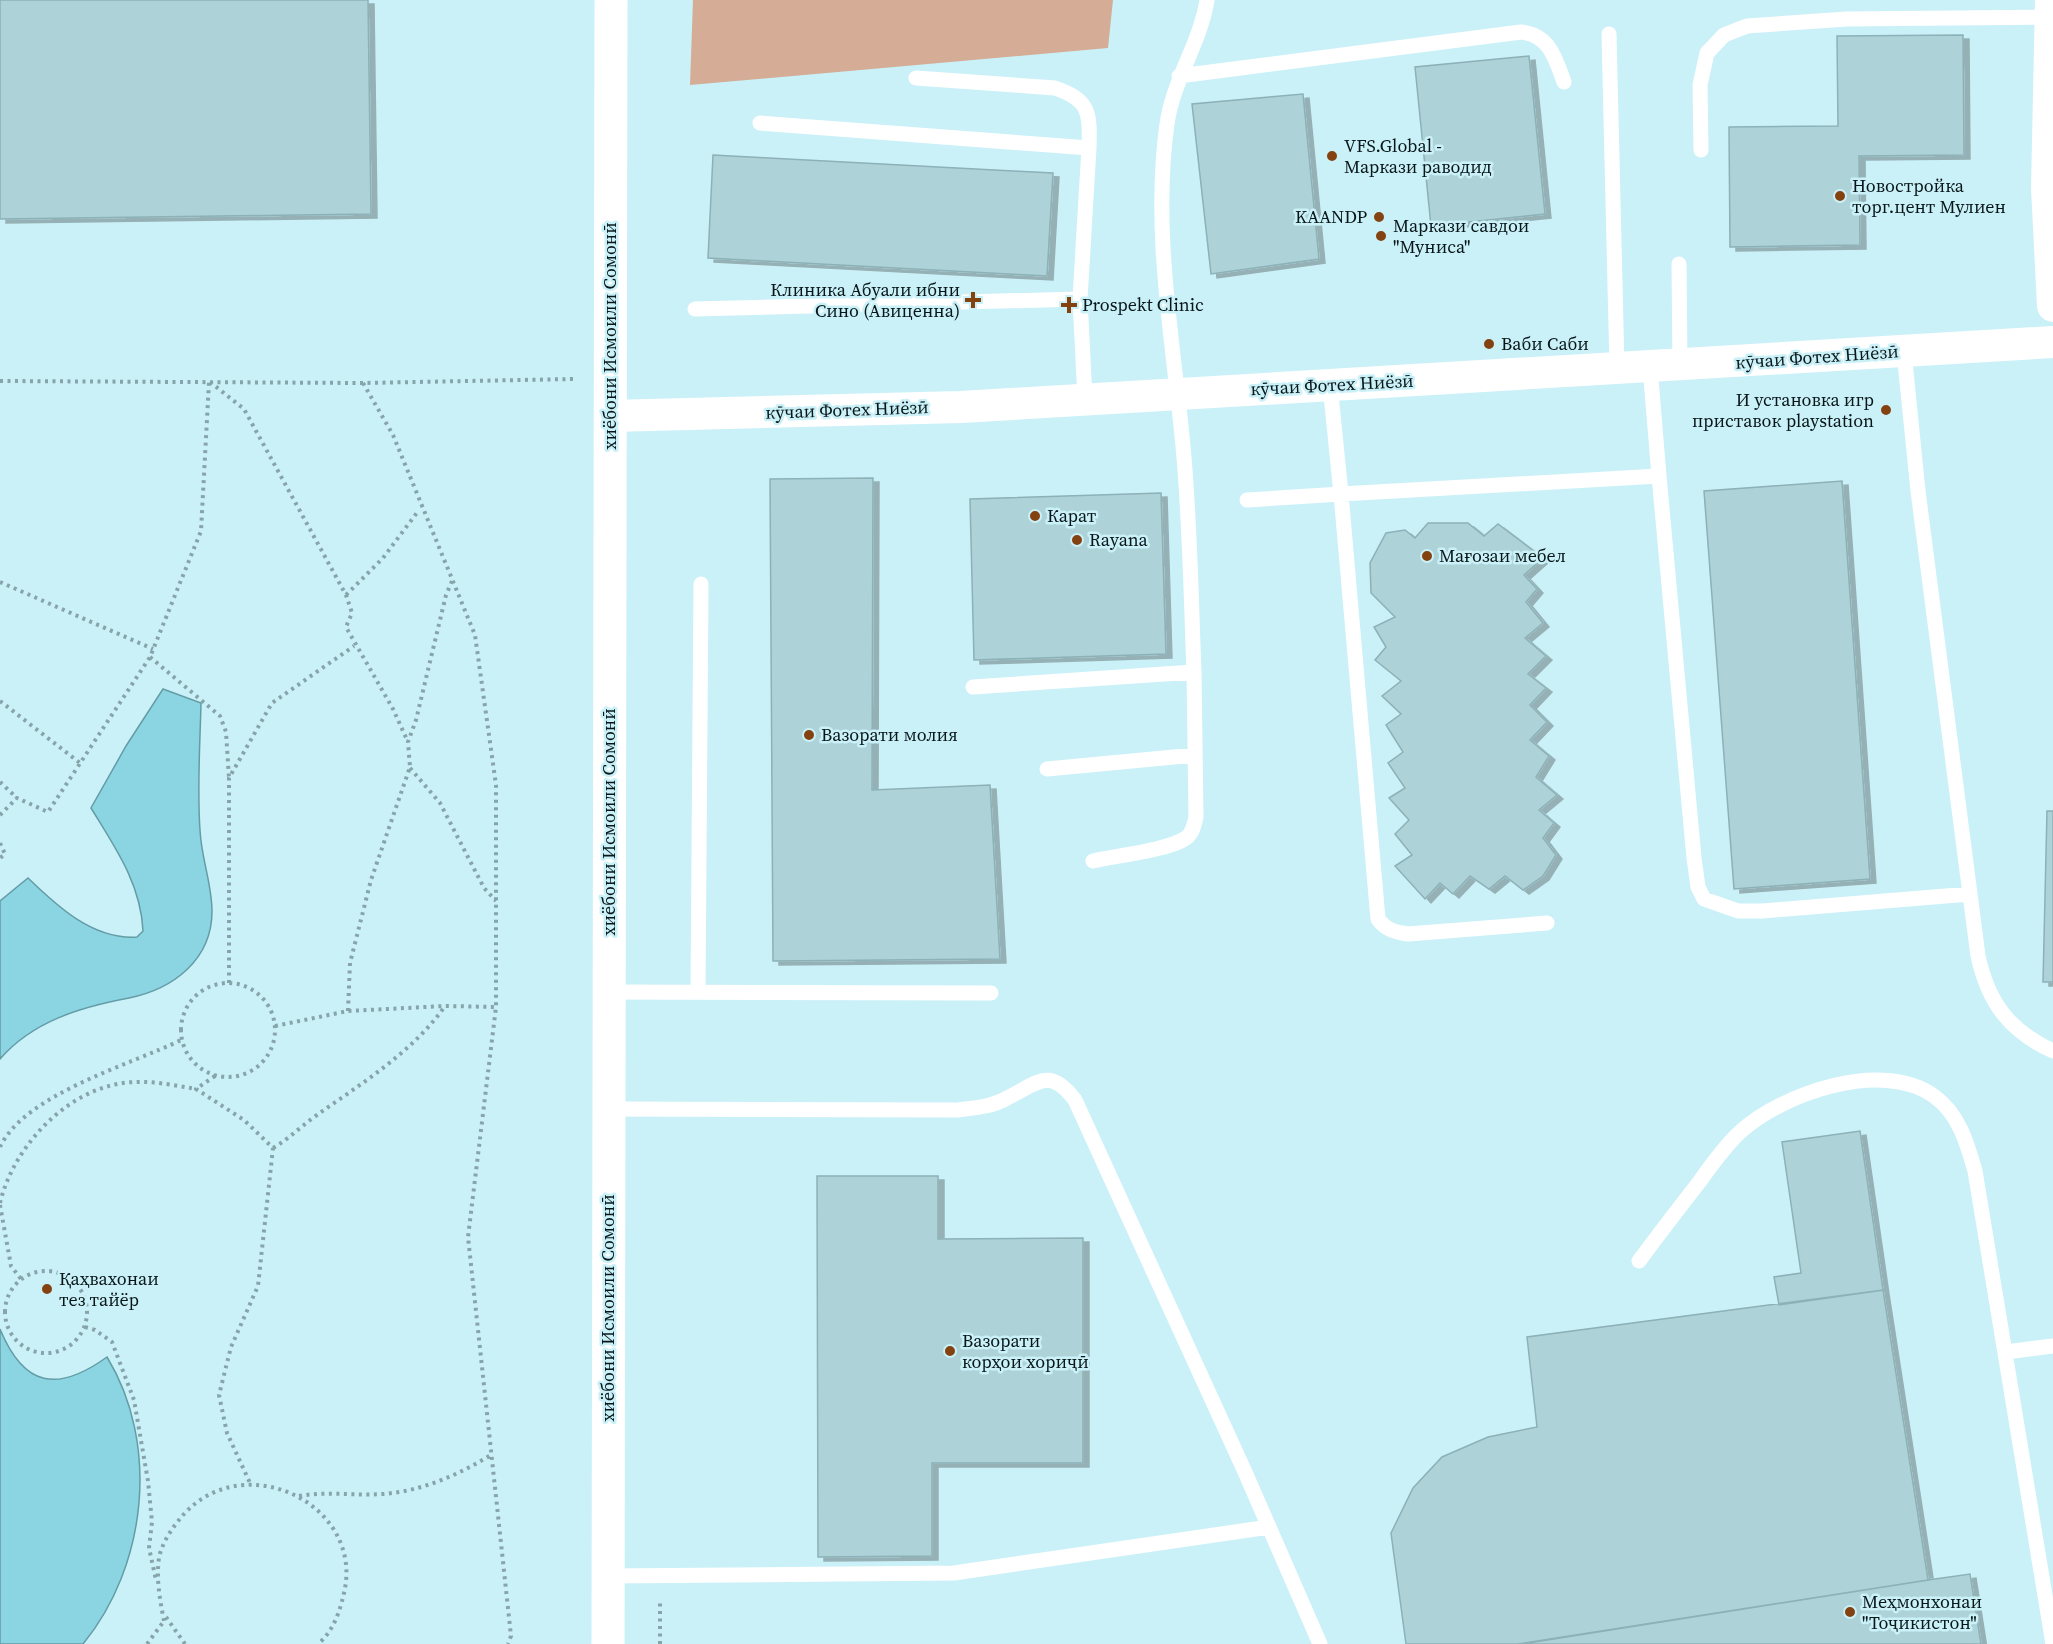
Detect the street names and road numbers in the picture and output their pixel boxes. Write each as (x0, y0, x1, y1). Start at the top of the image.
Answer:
street label: хиёбони Исмоили Сомонӣ (597, 222, 622, 450)
street label: кӯчаи Фотех Ниёзӣ (1735, 338, 1899, 375)
street label: кӯчаи Фотех Ниёзӣ (1250, 368, 1414, 401)
street label: кӯчаи Фотех Ниёзӣ (765, 394, 929, 425)
street label: хиёбони Исмоили Сомонӣ (596, 708, 621, 936)
street label: хиёбони Исмоили Сомонӣ (595, 1194, 620, 1422)

